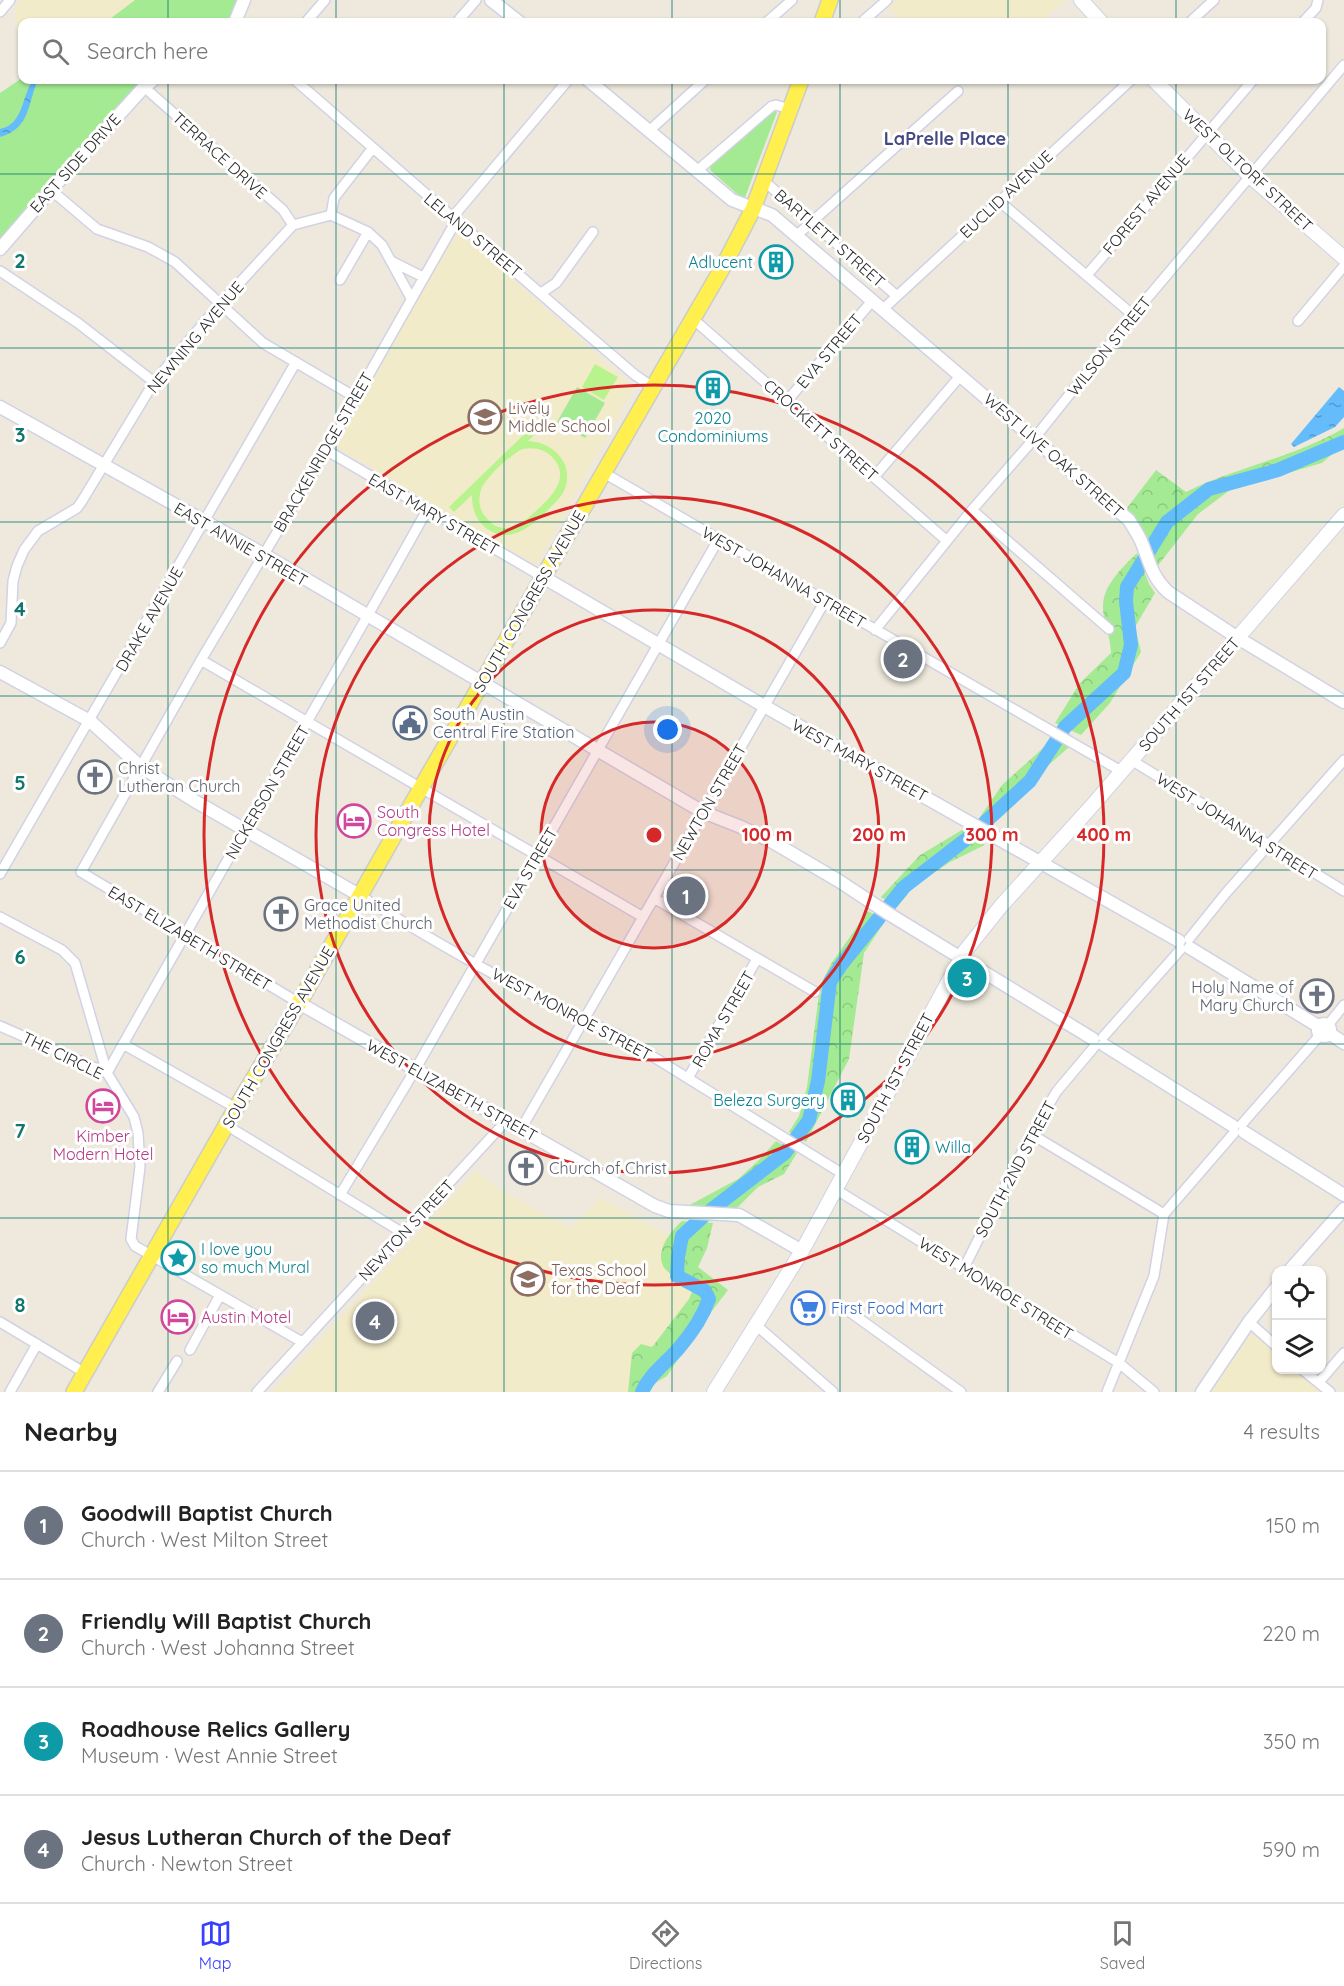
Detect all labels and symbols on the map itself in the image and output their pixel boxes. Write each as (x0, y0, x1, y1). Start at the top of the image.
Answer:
street label: WEST OLTORF STREET (1179, 105, 1317, 236)
street label: TERRACE DRIVE (169, 107, 271, 203)
street label: EAST SIDE DRIVE (25, 109, 125, 217)
district label: LaPrelle Place (884, 127, 1006, 150)
street label: EUCLID AVENUE (955, 146, 1057, 242)
street label: FOREST AVENUE (1098, 150, 1194, 258)
street label: BARTLETT STREET (771, 185, 890, 292)
street label: LELAND STREET (420, 188, 526, 282)
building icon: Adlucent (758, 244, 794, 280)
text: 2 (14, 248, 26, 273)
place label: Adlucent (688, 252, 753, 272)
street label: NEWNING AVENUE (142, 277, 248, 397)
street label: WILSON STREET (1063, 292, 1156, 400)
street label: EVA STREET (792, 309, 866, 392)
street label: BRACKENRIDGE STREET (269, 368, 377, 536)
building icon: 2020 Condominiums (695, 370, 731, 406)
street label: CROCKETT STREET (760, 375, 883, 485)
street label: WEST LIVE OAK STREET (980, 389, 1128, 522)
place label: Lively Middle School (508, 398, 610, 436)
school or university icon: Lively Middle School (467, 399, 503, 435)
place label: 2020 Condominiums (658, 408, 768, 446)
text: 3 (15, 422, 25, 447)
street label: EAST MARY STREET (365, 469, 503, 560)
street label: EAST ANNIE STREET (171, 498, 312, 591)
street label: SOUTH CONGRESS AVENUE (469, 507, 589, 695)
street label: WEST JOHANNA STREET (698, 522, 870, 632)
street label: DRAKE AVENUE (111, 563, 187, 675)
text: 4 (14, 596, 26, 621)
street label: SOUTH 1ST STREET (1134, 633, 1244, 755)
pin: 2 (884, 636, 922, 682)
place label: South Austin Central Fire Station (433, 704, 574, 742)
public building icon: South Austin Central Fire Station (392, 705, 428, 741)
street label: WEST MARY STREET (789, 714, 932, 806)
your location (653, 715, 682, 744)
street label: NICKERSON STREET (221, 721, 314, 862)
street label: NEWTON STREET (668, 740, 751, 864)
place label: Christ Lutheran Church (118, 758, 240, 796)
church icon: Christ Lutheran Church (77, 759, 113, 795)
street label: WEST JOHANNA STREET (1153, 768, 1321, 884)
text: 5 (14, 770, 26, 795)
place label: South Congress Hotel (377, 802, 490, 840)
hotel icon: South Congress Hotel (336, 803, 372, 839)
street label: EVA STREET (499, 823, 562, 912)
text: 100 m (742, 823, 792, 846)
text: 200 m (852, 823, 906, 846)
text: 300 m (965, 823, 1019, 846)
text: 400 m (1077, 823, 1131, 846)
centre of rings (644, 825, 664, 845)
pin: 1 (666, 874, 706, 918)
street label: EAST ELIZABETH STREET (105, 881, 276, 995)
place label: Grace United Methodist Church (304, 895, 433, 933)
church icon: Grace United Methodist Church (263, 896, 299, 932)
street label: SOUTH CONGRESS AVENUE (218, 943, 338, 1131)
text: 6 (14, 944, 26, 969)
pin: 3 (948, 956, 986, 1000)
street label: WEST MONROE STREET (489, 963, 656, 1065)
street label: ROMA STREET (687, 967, 759, 1071)
place label: Holy Name of Mary Church (1191, 977, 1294, 1015)
church icon: Holy Name of Mary Church (1299, 978, 1335, 1014)
street label: SOUTH 1ST STREET (852, 1009, 938, 1146)
street label: THE CIRCLE (19, 1027, 107, 1083)
street label: WEST ELIZABETH STREET (363, 1035, 541, 1145)
building icon: Beleza Surgery (830, 1082, 866, 1118)
hotel icon: Kimber Modern Hotel (85, 1088, 121, 1124)
place label: Beleza Surgery (713, 1090, 825, 1110)
street label: SOUTH 2ND STREET (971, 1097, 1060, 1241)
text: 7 (15, 1118, 26, 1143)
place label: Kimber Modern Hotel (53, 1126, 153, 1164)
building icon: Willa (894, 1129, 930, 1165)
place label: Willa (935, 1137, 971, 1157)
church icon: Church of Christ (508, 1150, 544, 1186)
place label: Church of Christ (549, 1158, 667, 1178)
street label: NEWTON STREET (354, 1175, 458, 1285)
street label: WEST MONROE STREET (915, 1232, 1077, 1344)
place label: I love you so much Mural (201, 1239, 310, 1277)
place icon: I love you so much Mural (160, 1240, 196, 1276)
place label: Texas School for the Deaf (551, 1260, 646, 1298)
school or university icon: Texas School for the Deaf (510, 1261, 546, 1297)
supermarket icon: First Food Mart (790, 1290, 826, 1326)
text: 8 (15, 1292, 26, 1317)
pin: 4 (356, 1298, 394, 1344)
place label: First Food Mart (831, 1298, 944, 1318)
hotel icon: Austin Motel (160, 1299, 196, 1335)
place label: Austin Motel (201, 1307, 291, 1327)

